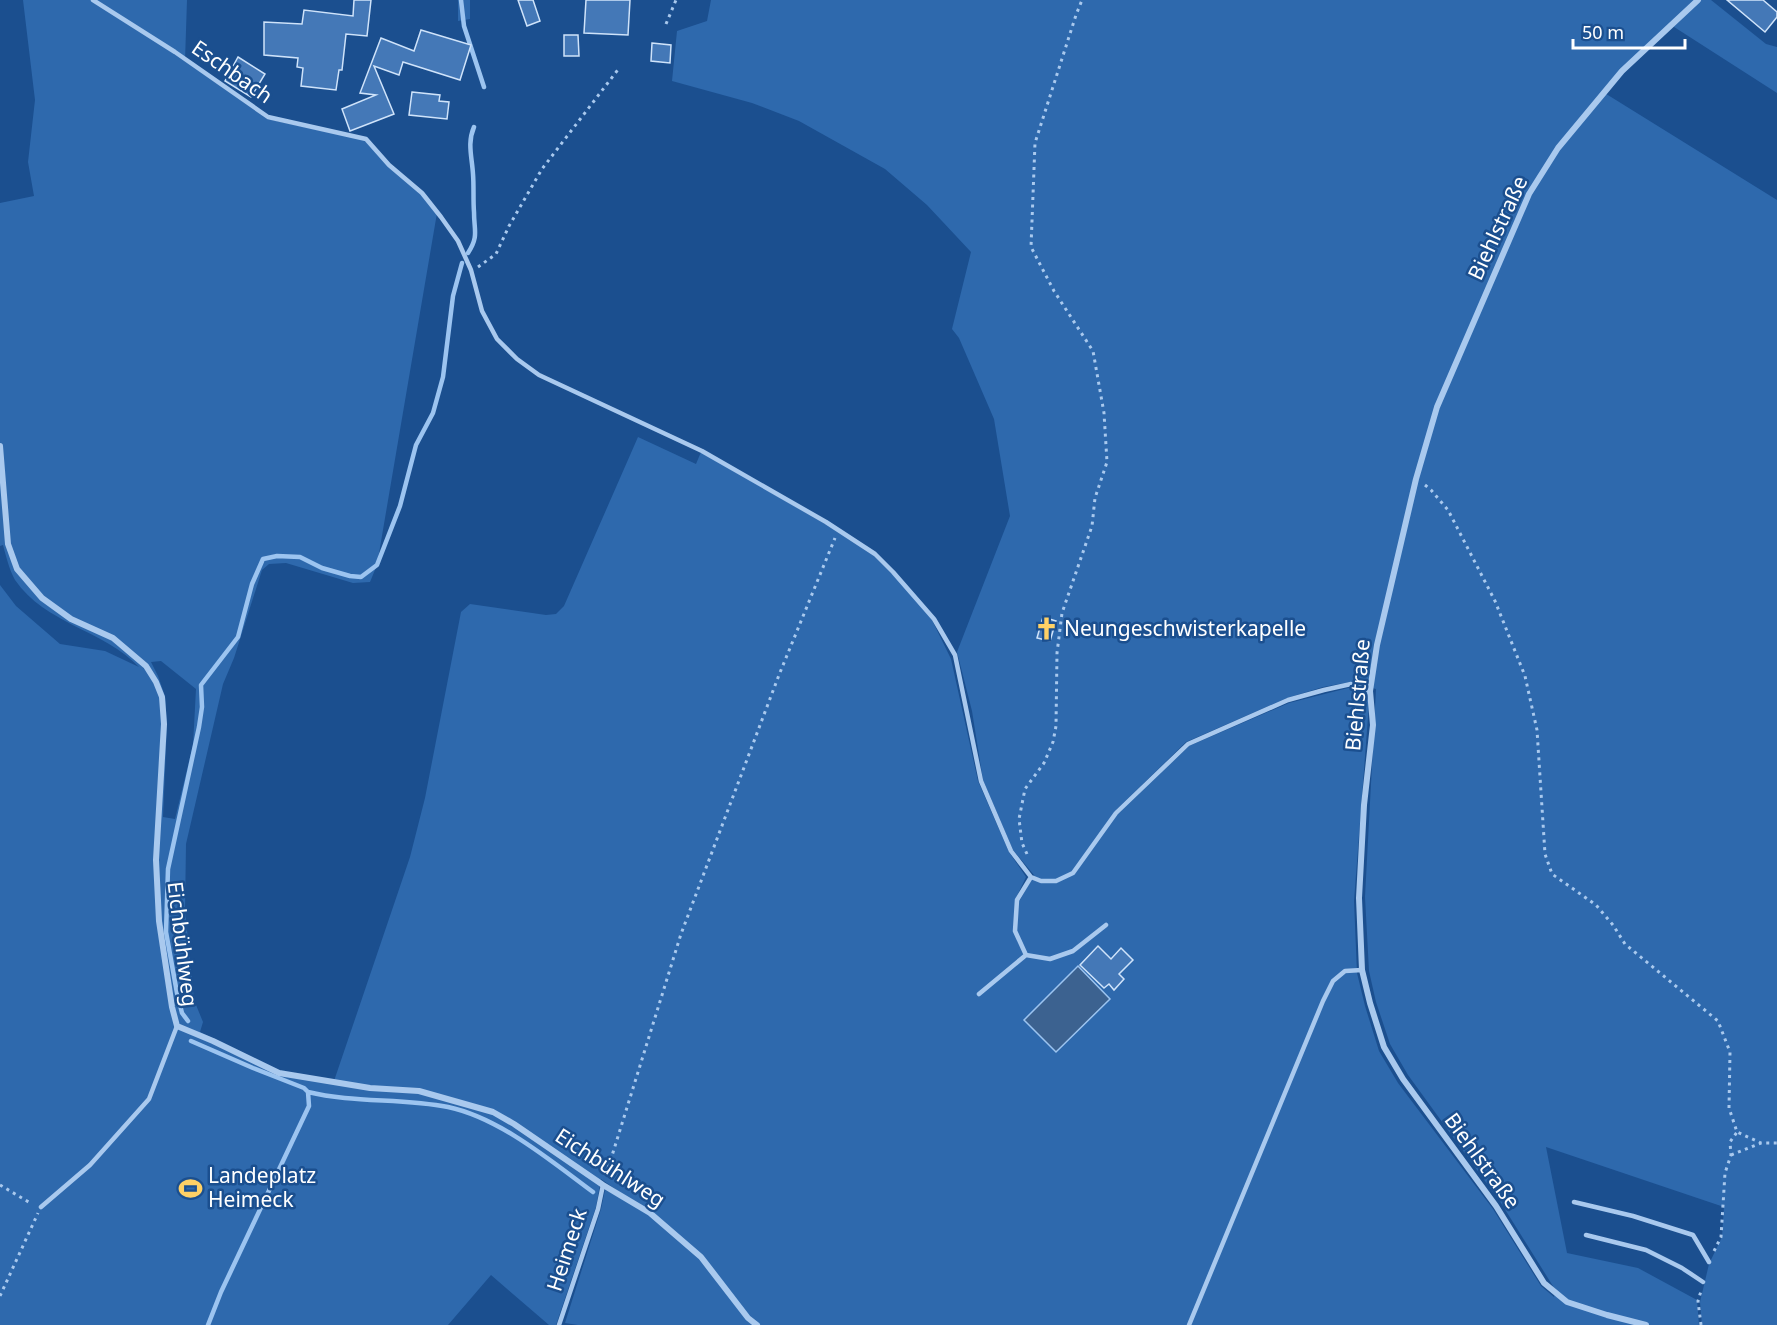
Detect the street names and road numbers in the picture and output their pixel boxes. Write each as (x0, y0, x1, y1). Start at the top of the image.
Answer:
street label: Eschbach (187, 33, 279, 109)
street label: Biehlstraße (1461, 171, 1533, 284)
street label: Biehlstraße (1338, 638, 1376, 752)
street label: Eichbühlweg (161, 880, 205, 1008)
street label: Biehlstraße (1439, 1107, 1527, 1214)
street label: Eichbühlweg (550, 1121, 671, 1213)
street label: Heimeck (540, 1204, 593, 1295)

